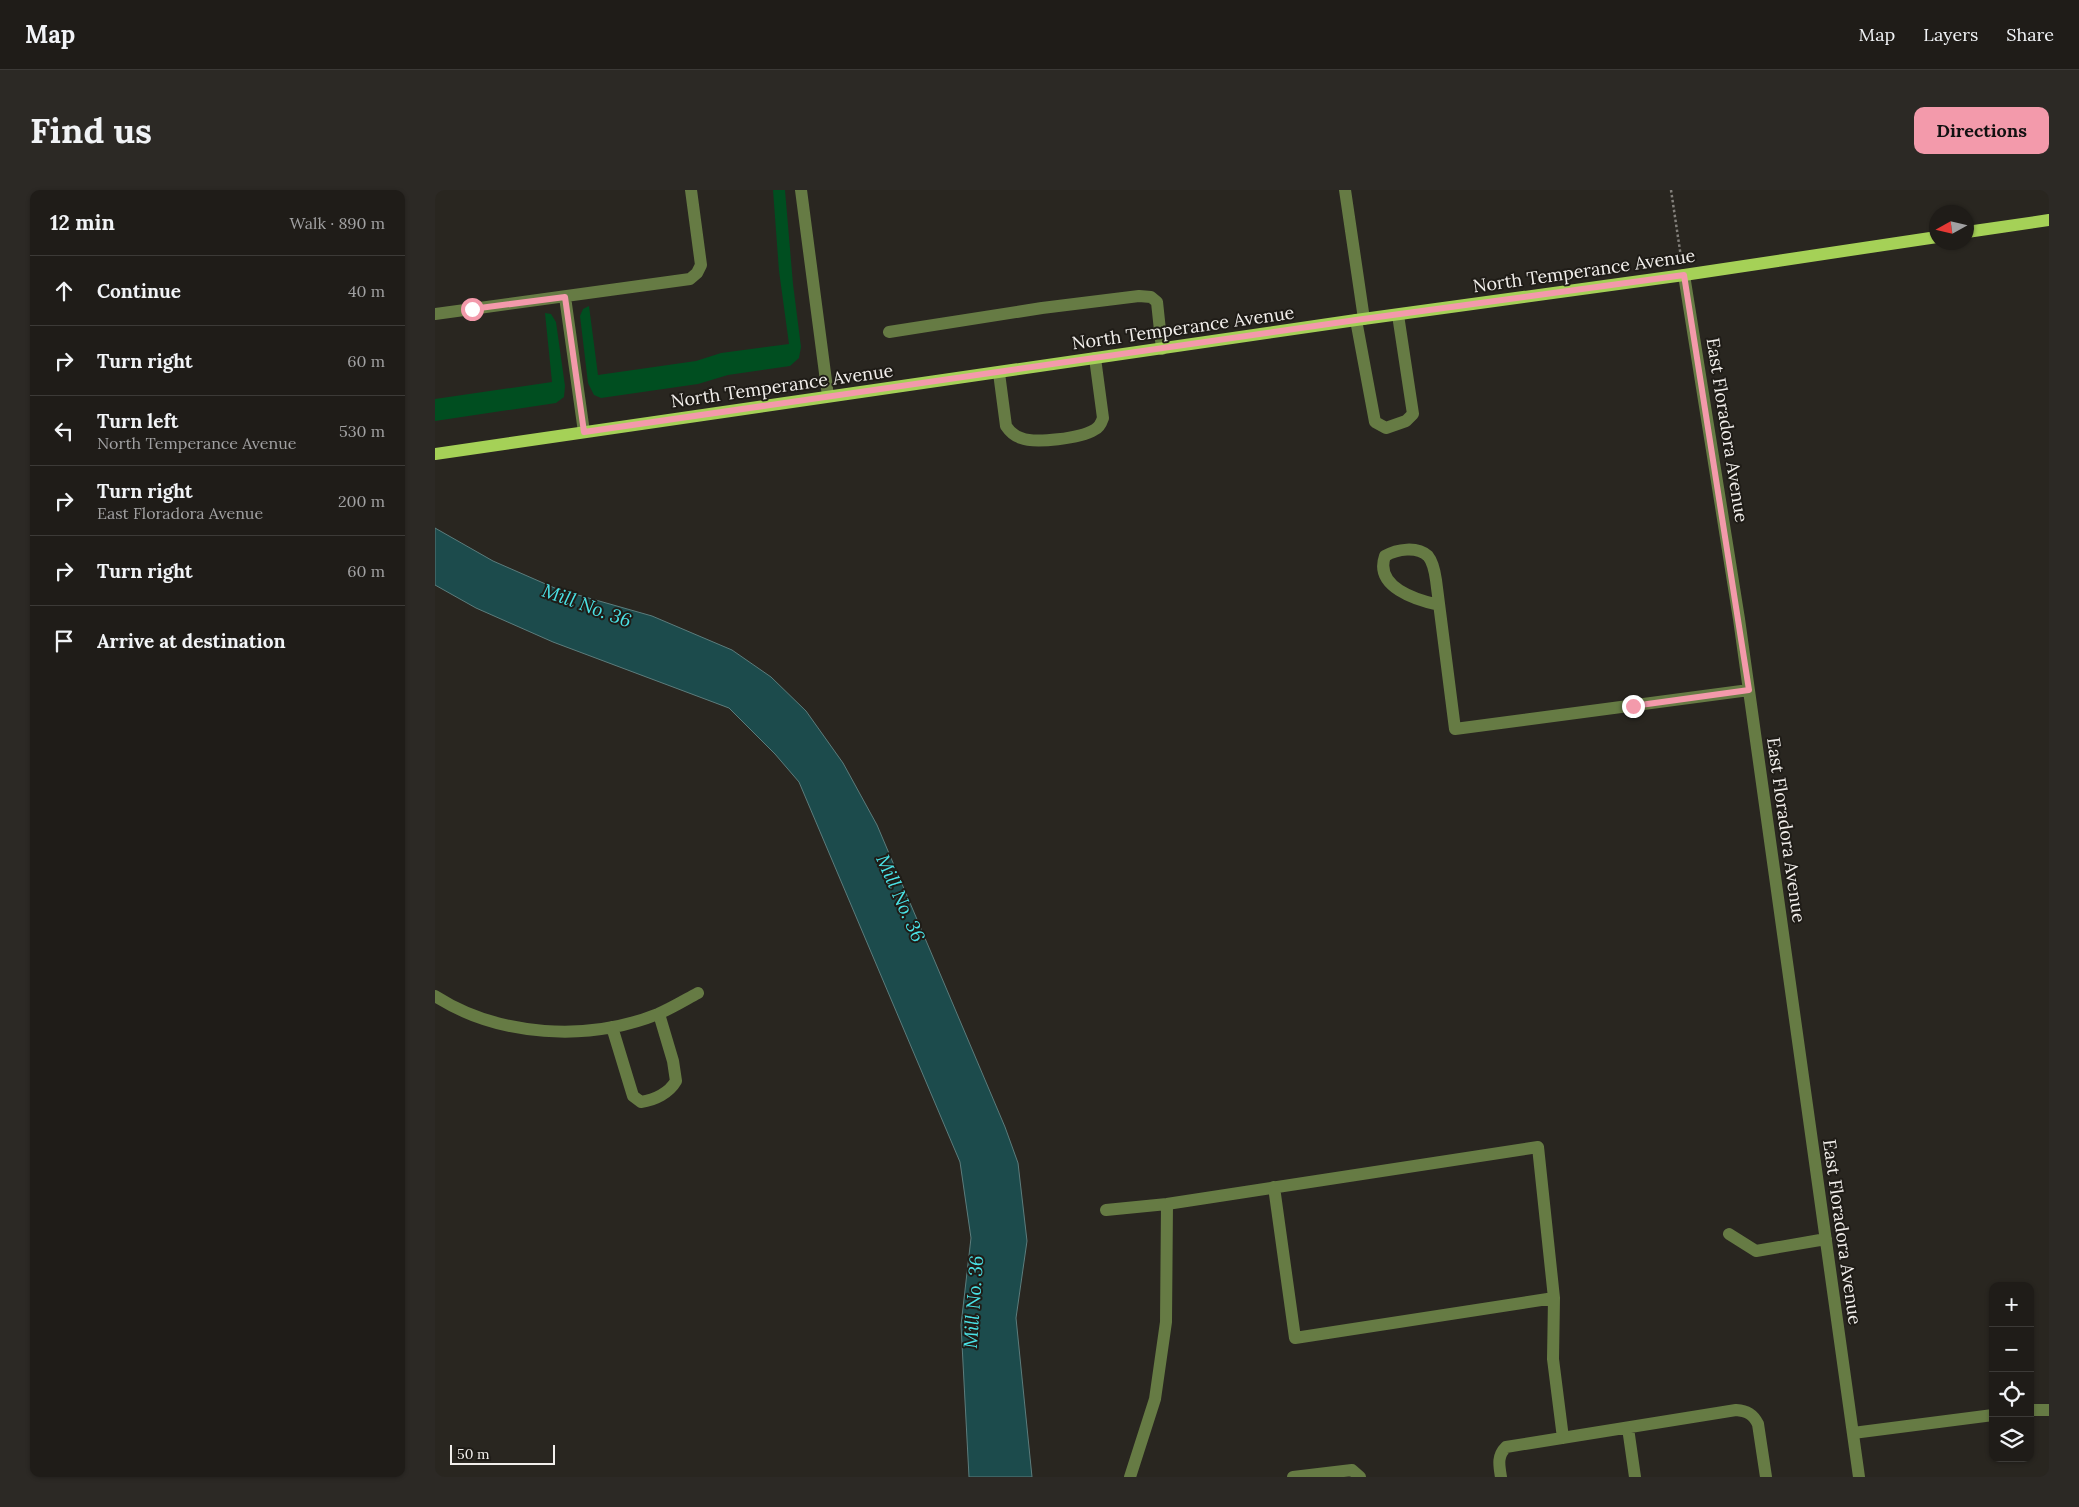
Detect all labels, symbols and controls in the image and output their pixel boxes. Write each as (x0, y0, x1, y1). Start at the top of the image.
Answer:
text: Map (25, 19, 75, 50)
text: Map (1859, 23, 1895, 46)
text: Layers (1923, 23, 1978, 46)
text: Share (2006, 23, 2054, 46)
button: Directions (1914, 107, 2049, 154)
text: Find us (30, 108, 152, 153)
north arrow (1929, 205, 1974, 250)
text: 12 min (50, 209, 115, 236)
text: Walk · 890 m (290, 213, 385, 233)
street label: North Temperance Avenue (1471, 243, 1697, 298)
icon: ahead (50, 277, 78, 305)
text: Continue (97, 279, 181, 303)
text: 40 m (348, 281, 385, 301)
route start (461, 298, 484, 321)
street label: North Temperance Avenue (1070, 300, 1296, 355)
street label: East Floradora Avenue (1702, 336, 1754, 524)
icon: right (50, 347, 78, 375)
text: Turn right (97, 349, 193, 373)
text: 60 m (347, 351, 385, 371)
street label: North Temperance Avenue (669, 358, 895, 413)
text: Turn left (97, 409, 178, 433)
icon: left (50, 417, 78, 445)
text: 530 m (339, 421, 385, 441)
text: North Temperance Avenue (97, 433, 296, 453)
text: Turn right (97, 479, 193, 503)
icon: right (50, 487, 78, 515)
text: 200 m (338, 491, 385, 511)
text: East Floradora Avenue (97, 503, 263, 523)
icon: right (50, 557, 78, 585)
text: Turn right (97, 559, 193, 583)
text: 60 m (347, 561, 385, 581)
water label: Mill No. 36 (539, 578, 635, 632)
icon: arrive (50, 627, 78, 655)
text: Arrive at destination (97, 629, 286, 653)
route end (1622, 695, 1645, 718)
street label: East Floradora Avenue (1762, 736, 1811, 924)
water label: Mill No. 36 (871, 851, 931, 945)
street label: East Floradora Avenue (1818, 1138, 1867, 1326)
water label: Mill No. 36 (958, 1255, 988, 1349)
map controls (1989, 1282, 2034, 1462)
button: + (1989, 1282, 2034, 1327)
button: − (1989, 1327, 2034, 1372)
button: locate (1989, 1372, 2034, 1417)
button: layers (1989, 1417, 2034, 1462)
scale bar (450, 1442, 555, 1465)
text: 50 m (457, 1445, 490, 1463)

